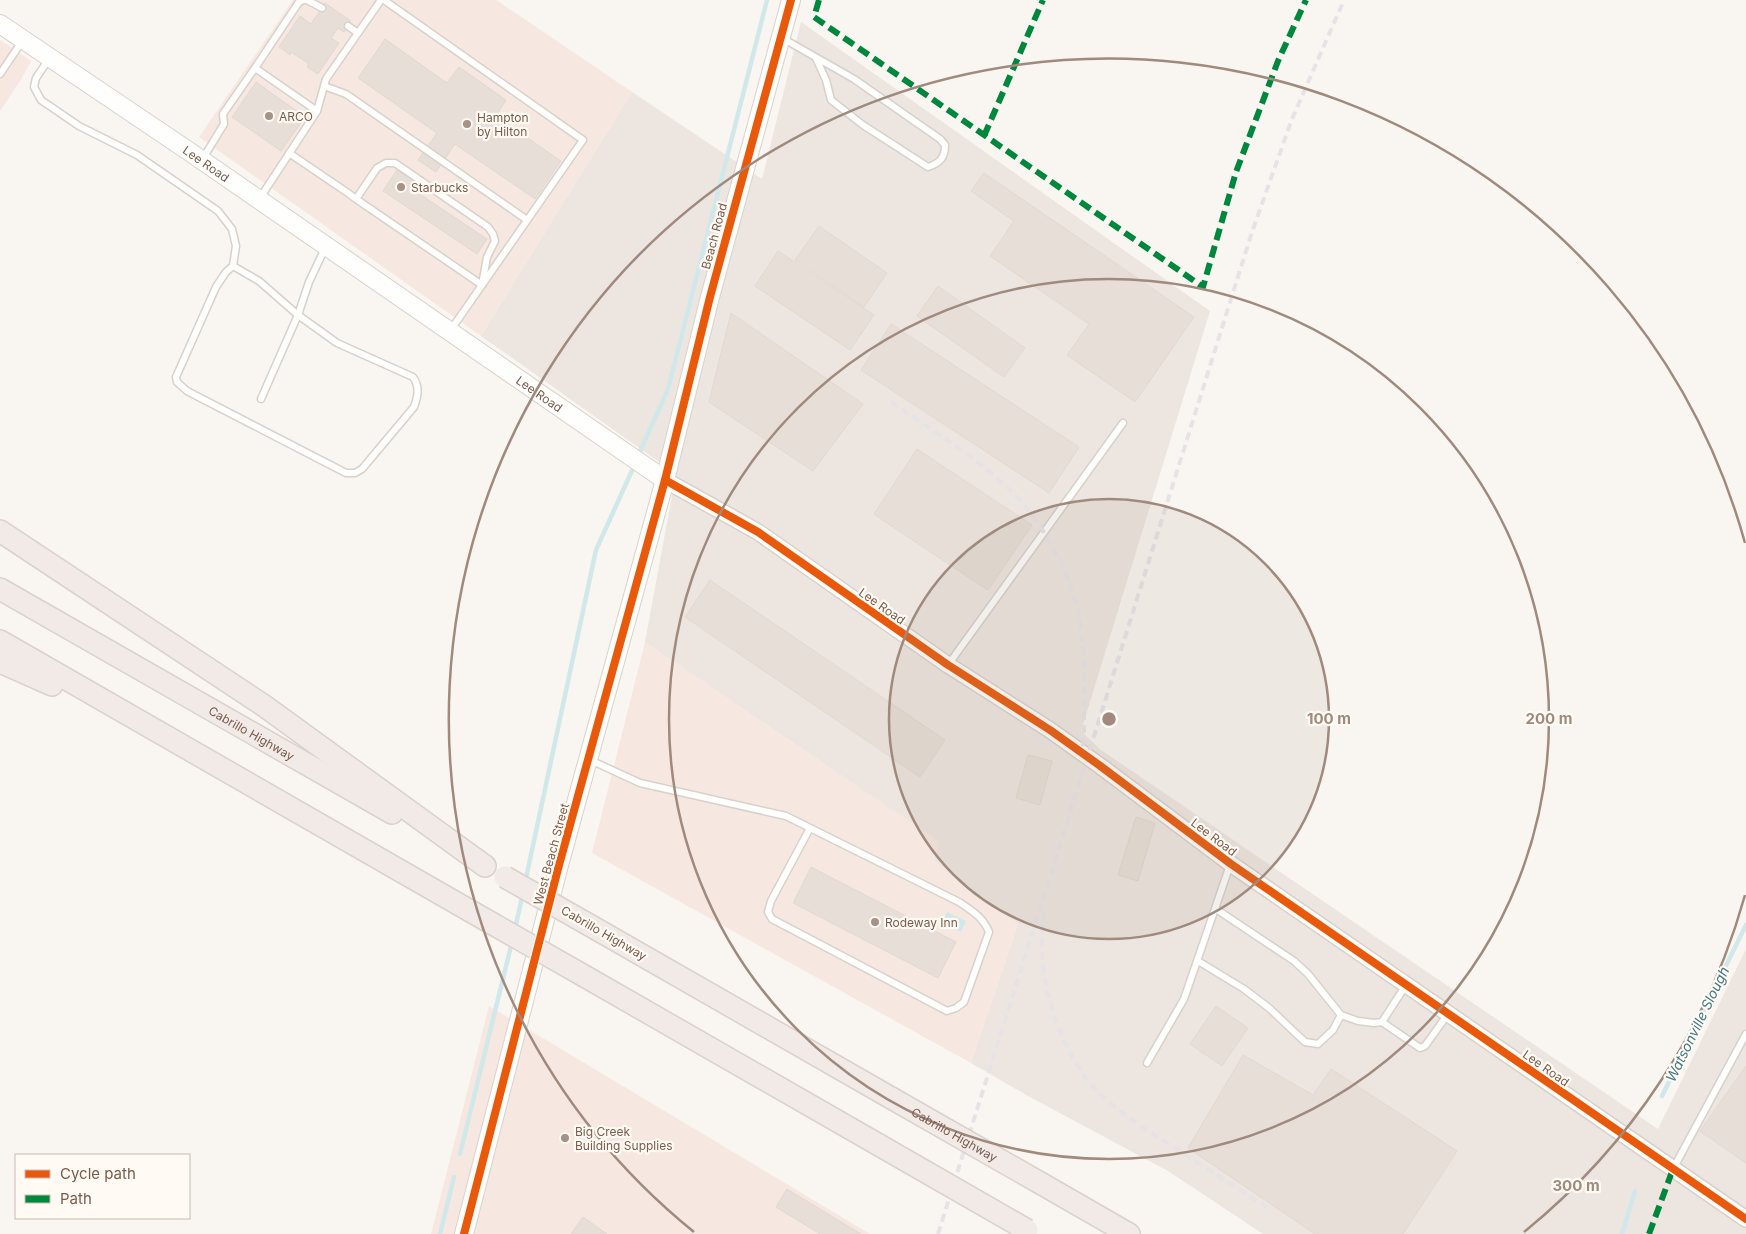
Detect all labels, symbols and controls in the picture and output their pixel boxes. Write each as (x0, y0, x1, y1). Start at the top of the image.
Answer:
place label: ARCO (279, 109, 313, 124)
marker: ARCO (263, 110, 275, 122)
place label: Hampton by Hilton (477, 110, 529, 139)
marker: Hampton by Hilton (461, 118, 473, 130)
street label: Lee Road (180, 142, 232, 185)
place label: Starbucks (411, 180, 468, 195)
marker: Starbucks (395, 181, 407, 193)
street label: Beach Road (698, 201, 730, 271)
street label: Lee Road (514, 372, 566, 415)
street label: Lee Road (856, 585, 908, 627)
street label: Cabrillo Highway (206, 702, 298, 763)
text: 100 m (1307, 709, 1351, 728)
text: 200 m (1526, 709, 1572, 728)
centre of rings (1100, 710, 1118, 728)
street label: West Beach Street (530, 801, 572, 907)
street label: Lee Road (1188, 815, 1240, 859)
street label: Cabrillo Highway (559, 902, 650, 964)
place label: Rodeway Inn (885, 915, 958, 930)
marker: Rodeway Inn (869, 916, 881, 928)
water label: Watsonville Slough (1662, 964, 1732, 1084)
street label: Lee Road (1520, 1047, 1572, 1089)
street label: Cabrillo Highway (909, 1104, 1000, 1165)
place label: Big Creek Building Supplies (575, 1124, 672, 1153)
marker: Big Creek Building Supplies (559, 1132, 571, 1144)
legend (15, 1154, 190, 1219)
text: Cycle path (60, 1164, 136, 1183)
text: 300 m (1552, 1176, 1600, 1195)
text: Path (60, 1189, 92, 1208)

